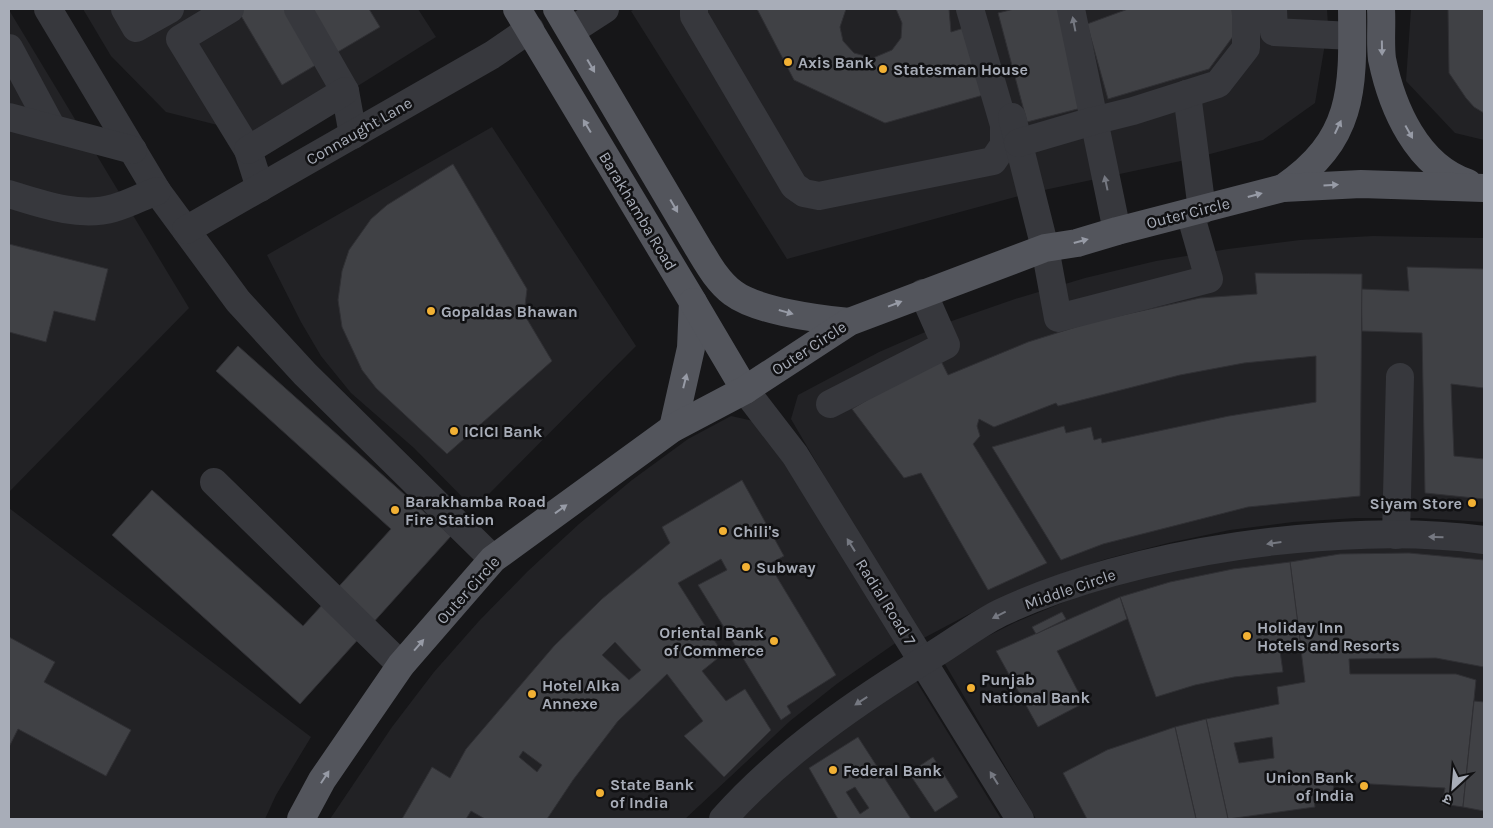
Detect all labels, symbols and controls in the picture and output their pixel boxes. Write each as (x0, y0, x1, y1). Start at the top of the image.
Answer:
one-way arrow (1070, 16, 1078, 31)
one-way arrow (1378, 41, 1386, 57)
place label: Axis Bank (798, 53, 874, 72)
marker: Axis Bank (782, 56, 794, 68)
one-way arrow (587, 59, 596, 72)
place label: Statesman House (893, 60, 1028, 79)
marker: Statesman House (877, 63, 889, 75)
street label: Connaught Lane (303, 93, 415, 169)
one-way arrow (583, 119, 592, 132)
one-way arrow (1335, 120, 1343, 134)
one-way arrow (1405, 124, 1413, 139)
street label: Barakhamba Road (595, 148, 681, 274)
one-way arrow (1102, 175, 1110, 191)
one-way arrow (1324, 181, 1340, 189)
one-way arrow (1248, 191, 1263, 199)
street label: Outer Circle (1144, 193, 1232, 233)
one-way arrow (669, 199, 678, 212)
one-way arrow (1074, 237, 1089, 245)
one-way arrow (887, 300, 902, 307)
place label: Gopaldas Bhawan (441, 302, 578, 321)
marker: Gopaldas Bhawan (425, 305, 437, 317)
one-way arrow (778, 308, 793, 316)
street label: Outer Circle (768, 317, 850, 379)
one-way arrow (681, 374, 689, 389)
place label: ICICI Bank (464, 422, 543, 441)
marker: ICICI Bank (448, 425, 460, 437)
place label: Barakhamba Road Fire Station (405, 492, 546, 529)
place label: Siyam Store (1370, 494, 1462, 513)
marker: Siyam Store (1466, 497, 1478, 509)
marker: Barakhamba Road Fire Station (389, 504, 401, 516)
one-way arrow (554, 504, 567, 515)
place label: Chili's (733, 522, 780, 541)
marker: Chili's (717, 525, 729, 537)
one-way arrow (1427, 532, 1443, 540)
one-way arrow (846, 539, 855, 552)
one-way arrow (1265, 539, 1281, 547)
street label: Outer Circle (432, 552, 504, 628)
street label: Radial Road 7 (852, 555, 920, 649)
place label: Subway (756, 558, 816, 577)
marker: Subway (740, 561, 752, 573)
street label: Middle Circle (1022, 565, 1118, 613)
one-way arrow (992, 611, 1006, 619)
place label: Holiday Inn Hotels and Resorts (1257, 618, 1400, 655)
place label: Oriental Bank of Commerce (659, 623, 765, 660)
marker: Holiday Inn Hotels and Resorts (1241, 630, 1253, 642)
marker: Oriental Bank of Commerce (768, 635, 780, 647)
one-way arrow (413, 639, 425, 651)
place label: Punjab National Bank (981, 670, 1090, 707)
place label: Hotel Alka Annexe (542, 676, 620, 713)
marker: Punjab National Bank (965, 682, 977, 694)
marker: Hotel Alka Annexe (526, 688, 538, 700)
one-way arrow (855, 696, 868, 705)
place label: Federal Bank (843, 761, 942, 780)
north arrow (1428, 763, 1478, 813)
marker: Federal Bank (827, 764, 839, 776)
place label: Union Bank of India (1266, 768, 1355, 805)
one-way arrow (320, 770, 329, 783)
one-way arrow (989, 771, 999, 784)
place label: State Bank of India (610, 775, 694, 812)
marker: Union Bank of India (1358, 780, 1370, 792)
marker: State Bank of India (594, 787, 606, 799)
text: उ (1439, 789, 1455, 809)

